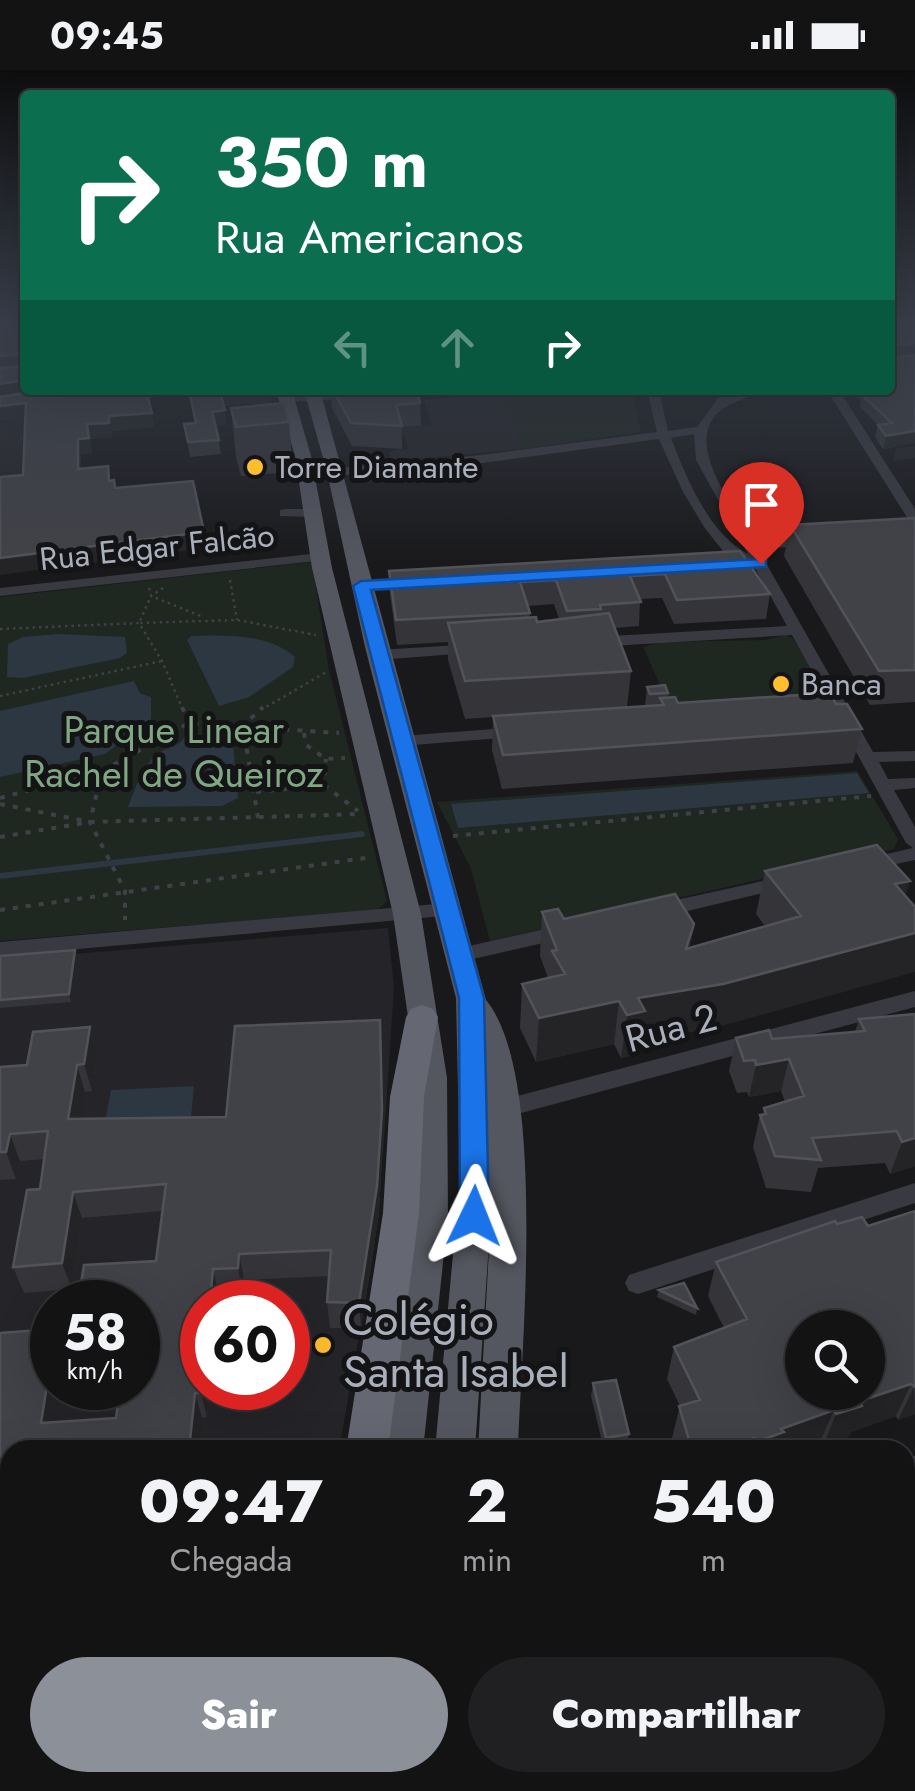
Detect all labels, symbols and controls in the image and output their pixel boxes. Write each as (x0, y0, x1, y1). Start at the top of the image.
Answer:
text: 09:45 (50, 8, 164, 63)
text: 350 m (215, 112, 428, 213)
icon: right (50, 130, 180, 260)
text: Rua Americanos (215, 205, 524, 270)
icon: left (325, 320, 380, 375)
icon: ahead (430, 320, 485, 375)
icon: right (535, 320, 590, 375)
place label: Torre Diamante (275, 444, 479, 490)
marker: Torre Diamante (244, 456, 266, 478)
pin (719, 462, 804, 565)
icon: arrive (734, 477, 789, 532)
street label: Rua Edgar Falcão (37, 512, 277, 582)
place label: Banca (801, 661, 882, 707)
marker: Banca (770, 673, 792, 695)
park label: Parque Linear Rachel de Queiroz (24, 702, 324, 801)
street label: Rua 2 (619, 989, 723, 1066)
position arrow (422, 1164, 526, 1268)
speed limit sign: 60 (180, 1280, 310, 1410)
place label: Colégio Santa Isabel (343, 1287, 569, 1404)
text: 58 (63, 1296, 127, 1369)
map controls (785, 1310, 885, 1410)
button: search (785, 1310, 885, 1410)
marker: Colégio Santa Isabel (312, 1334, 334, 1356)
text: km/h (67, 1352, 123, 1388)
text: 09:47 (139, 1458, 323, 1545)
text: 2 (467, 1458, 507, 1545)
text: 540 (651, 1458, 776, 1545)
text: Chegada (170, 1537, 292, 1583)
text: min (462, 1537, 512, 1583)
text: m (701, 1537, 726, 1583)
button: Sair (30, 1657, 448, 1772)
button: Compartilhar (468, 1657, 885, 1772)

